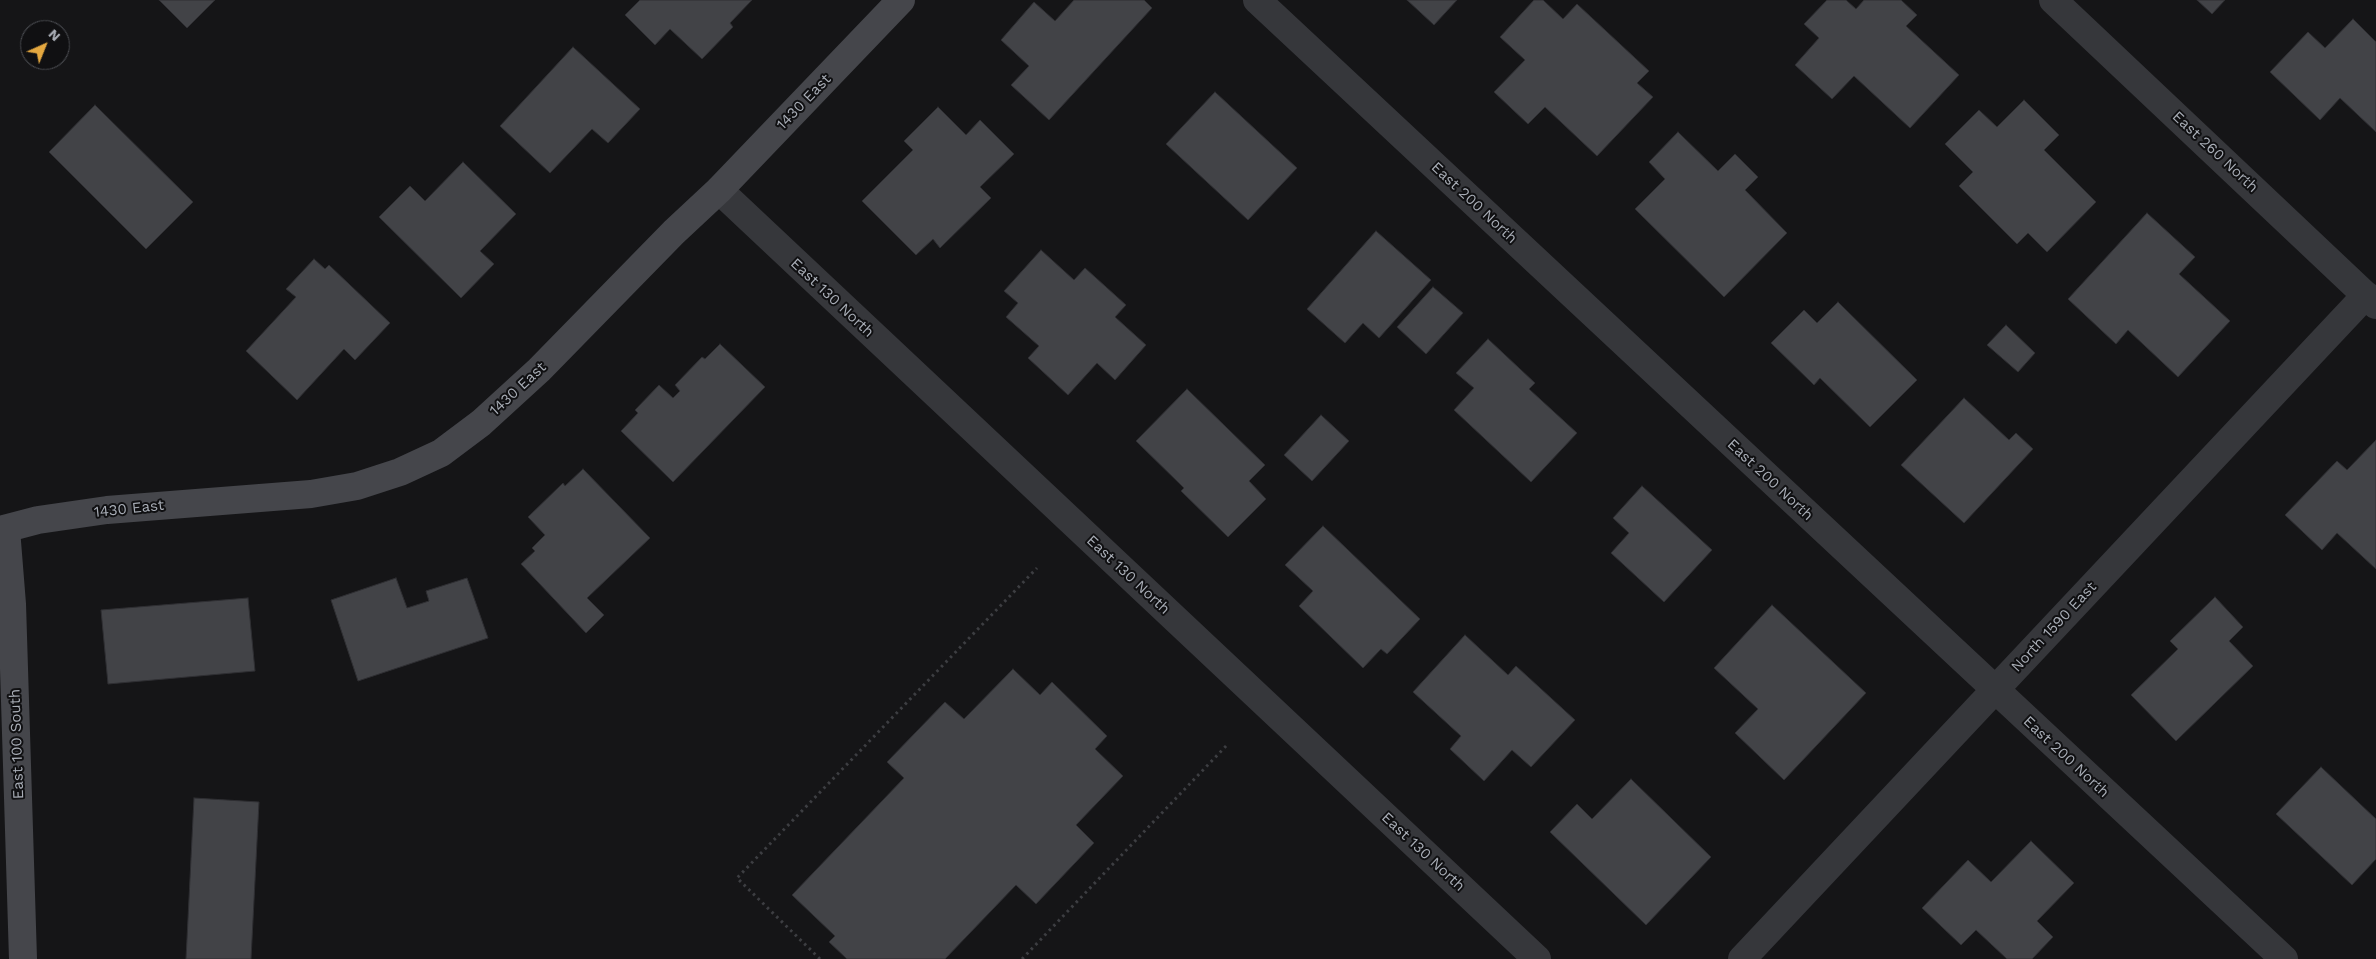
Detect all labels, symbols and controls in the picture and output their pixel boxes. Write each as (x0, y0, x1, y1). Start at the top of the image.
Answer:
north arrow (20, 20, 70, 70)
text: N (45, 26, 64, 44)
street label: 1430 East (773, 70, 835, 134)
street label: East 260 North (2168, 108, 2262, 196)
street label: East 200 North (1427, 159, 1521, 247)
street label: East 130 North (787, 255, 877, 341)
street label: 1430 East (486, 358, 550, 420)
street label: East 200 North (1723, 436, 1817, 524)
street label: 1430 East (93, 496, 165, 522)
street label: East 130 North (1083, 532, 1173, 618)
street label: North 1590 East (2008, 578, 2100, 676)
street label: East 100 South (6, 689, 28, 799)
street label: East 200 North (2019, 713, 2113, 801)
street label: East 130 North (1378, 809, 1468, 895)

